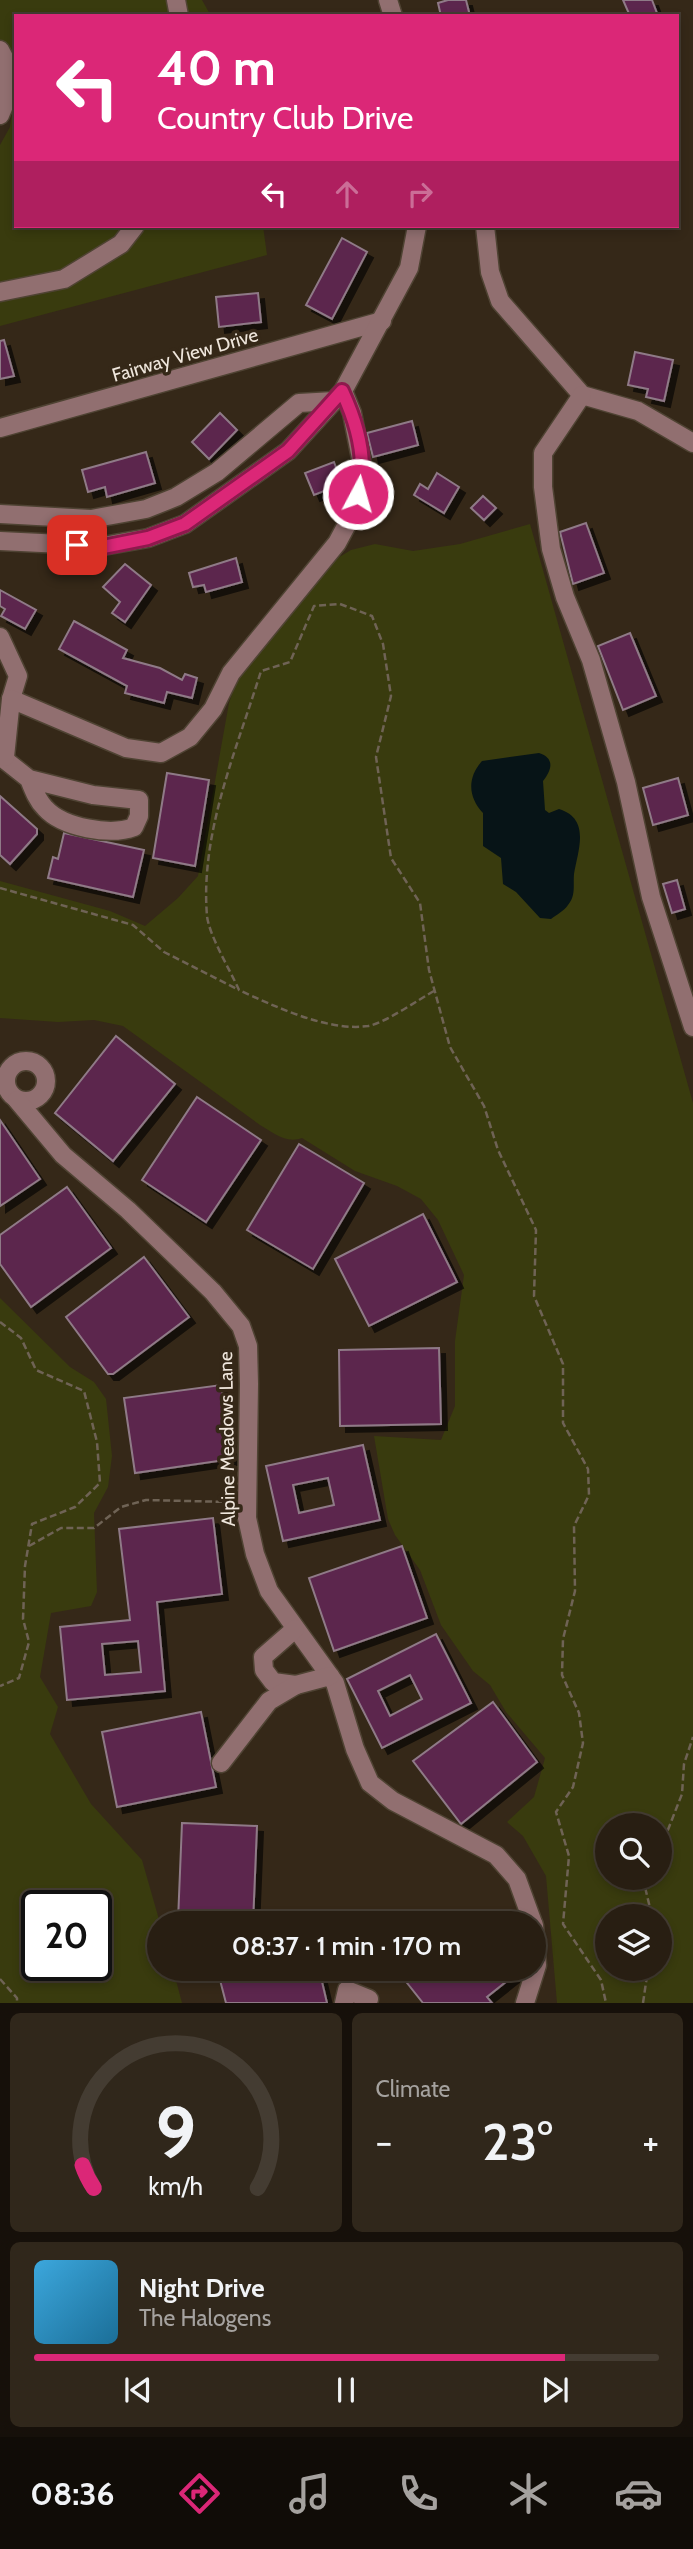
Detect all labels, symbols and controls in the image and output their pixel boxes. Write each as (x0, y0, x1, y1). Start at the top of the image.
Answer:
text: 40 m (157, 38, 276, 97)
icon: left (42, 42, 133, 133)
text: Country Club Drive (157, 98, 413, 137)
icon: left (255, 175, 293, 213)
icon: ahead (328, 175, 366, 213)
icon: right (401, 175, 439, 213)
street label: Fairway View Drive (109, 323, 261, 387)
position arrow (321, 457, 395, 531)
pin (47, 515, 107, 575)
icon: arrive (58, 526, 96, 564)
street label: Alpine Meadows Lane (214, 1351, 240, 1527)
map controls (595, 1813, 672, 1981)
button: search (595, 1813, 672, 1890)
speed limit sign: 20 (21, 1890, 112, 1981)
button: layers (595, 1904, 672, 1981)
text: 08:37 · 1 min · 170 m (232, 1930, 461, 1962)
text: Climate (376, 2075, 450, 2103)
text: 9 (155, 2089, 196, 2177)
text: 23° (482, 2110, 553, 2173)
text: − (376, 2118, 392, 2165)
text: + (642, 2118, 659, 2165)
text: km/h (148, 2171, 203, 2201)
text: Night Drive (139, 2272, 265, 2304)
text: The Halogens (139, 2304, 271, 2332)
icon: previous (119, 2371, 157, 2409)
icon: pause (327, 2371, 365, 2409)
icon: next (536, 2371, 574, 2409)
icon: directions (175, 2469, 224, 2518)
icon: music (285, 2469, 334, 2518)
icon: phone (394, 2469, 443, 2518)
icon: climate (504, 2469, 553, 2518)
icon: car (614, 2469, 663, 2518)
text: 08:36 (30, 2474, 115, 2513)

